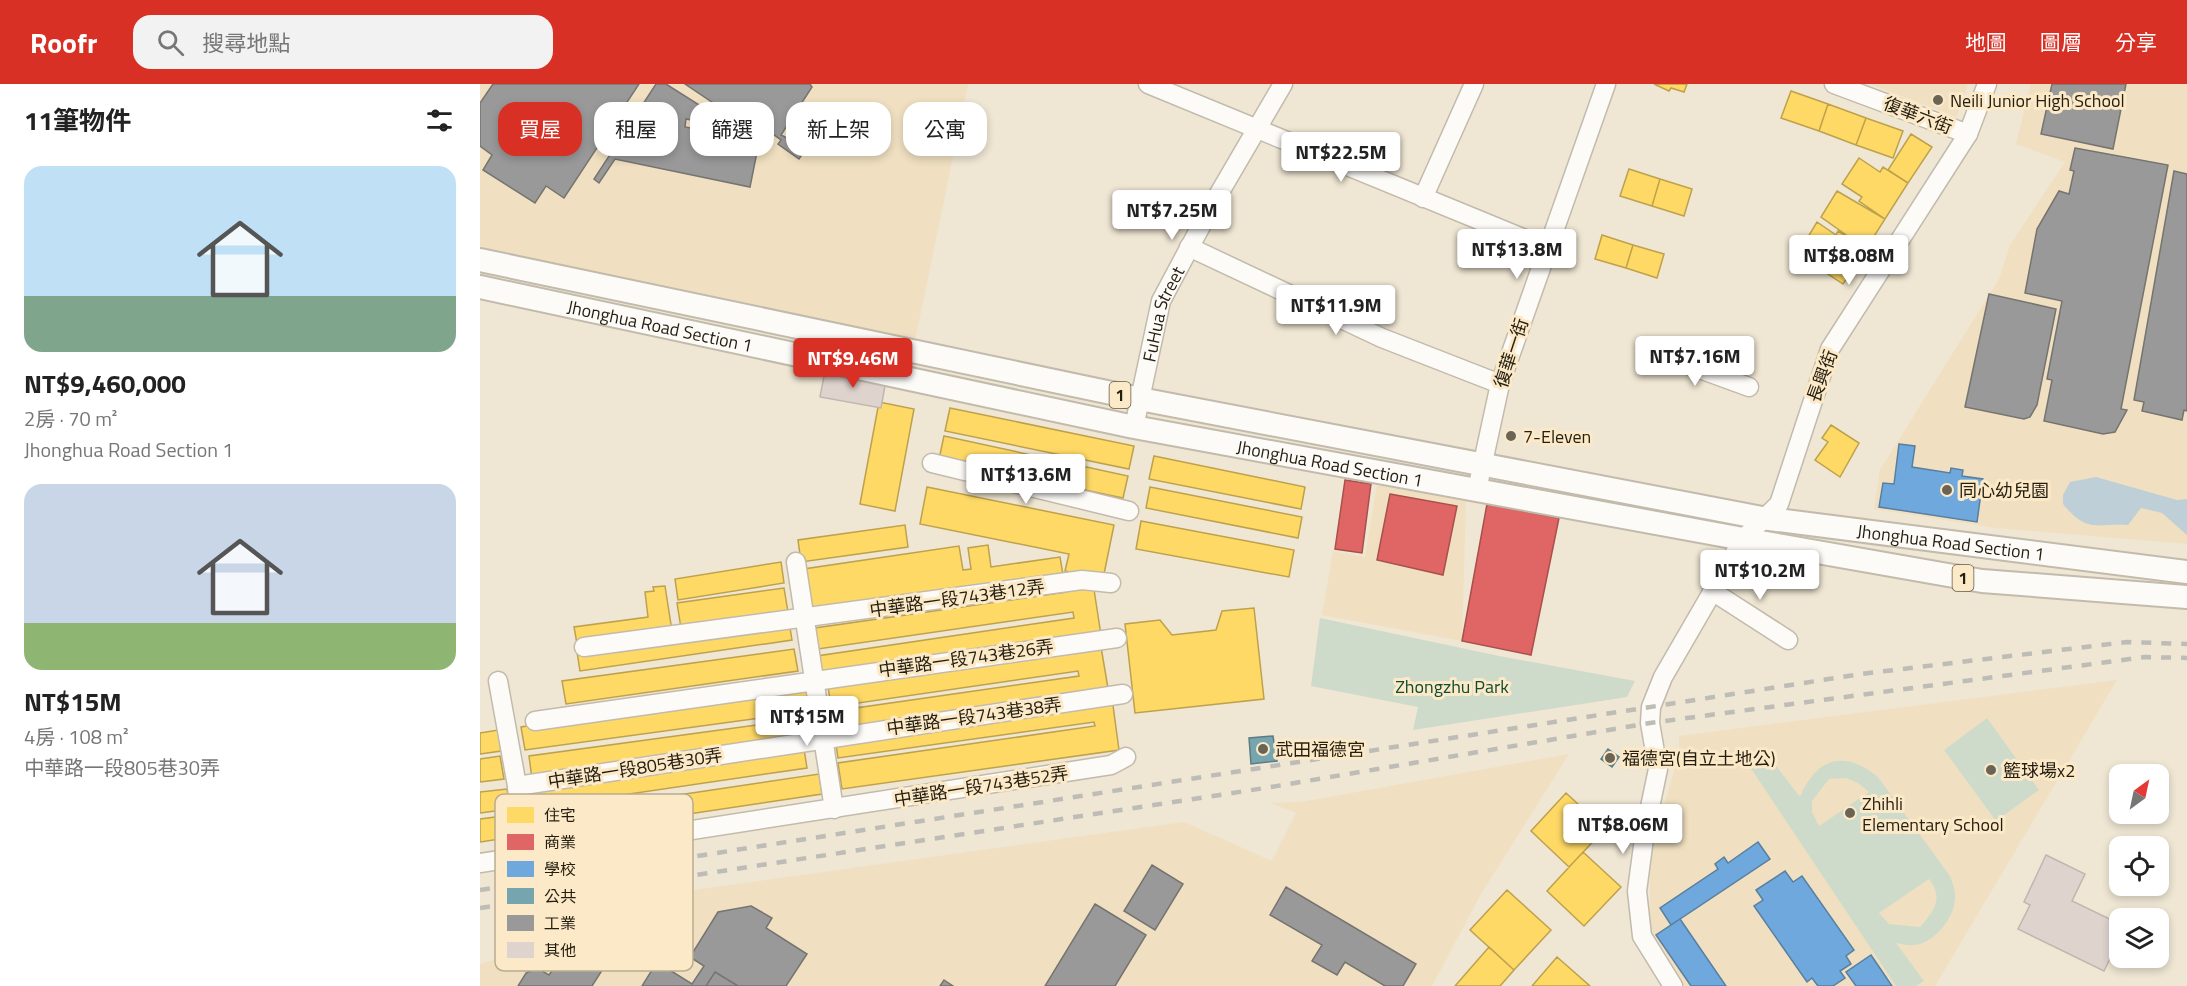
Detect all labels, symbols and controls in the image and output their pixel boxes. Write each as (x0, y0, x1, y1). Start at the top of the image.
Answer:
search box (133, 15, 553, 69)
text: Roofr (30, 21, 97, 64)
icon: search (154, 26, 187, 59)
text: 搜尋地點 (202, 26, 290, 60)
text: 地圖 (1965, 26, 2007, 58)
text: 圖層 (2040, 26, 2082, 58)
text: 分享 (2115, 26, 2157, 58)
place label: Neili Junior High School (1950, 87, 2125, 114)
street label: 復華六街 (1880, 89, 1956, 141)
marker: Neili Junior High School (1931, 93, 1945, 107)
text: 11筆物件 (24, 101, 131, 140)
chip: 買屋 (498, 102, 582, 156)
chip: 租屋 (594, 102, 678, 156)
chip: 篩選 (690, 102, 774, 156)
chip: 新上架 (786, 102, 891, 156)
chip: 公寓 (903, 102, 987, 156)
icon: filters (423, 104, 456, 137)
pin: NT$22.5M (1279, 132, 1403, 183)
text: NT$22.5M (1295, 136, 1387, 167)
pin: NT$7.25M (1110, 190, 1234, 241)
text: NT$7.25M (1126, 194, 1218, 225)
icon: home (186, 205, 294, 313)
pin: NT$13.8M (1455, 229, 1579, 280)
text: NT$13.8M (1471, 233, 1563, 264)
pin: NT$8.08M (1787, 235, 1911, 286)
text: NT$8.08M (1803, 239, 1895, 270)
street label: FuHua Street (1135, 260, 1191, 364)
pin: NT$11.9M (1274, 285, 1398, 336)
text: NT$11.9M (1290, 289, 1382, 320)
street label: Jhonghua Road Section 1 (565, 293, 755, 358)
street label: 復華一街 (1487, 315, 1535, 391)
pin: NT$7.16M (1633, 336, 1757, 387)
pin: NT$9.46M (791, 338, 915, 389)
text: NT$7.16M (1649, 340, 1741, 371)
text: NT$9.46M (807, 342, 899, 373)
street label: 長興街 (1800, 346, 1844, 406)
text: NT$9,460,000 (24, 364, 186, 403)
road number: 1 (1110, 382, 1130, 408)
text: 2房 · 70 m² (24, 403, 117, 434)
place label: 7-Eleven (1523, 423, 1591, 450)
marker: 7-Eleven (1504, 429, 1518, 443)
street label: Jhonghua Road Section 1 (1235, 433, 1425, 493)
text: Jhonghua Road Section 1 (24, 434, 234, 465)
pin: NT$13.6M (964, 454, 1088, 505)
text: NT$13.6M (980, 458, 1072, 489)
place label: 同心幼兒園 (1959, 477, 2049, 504)
marker: 同心幼兒園 (1940, 483, 1954, 497)
street label: Jhonghua Road Section 1 (1855, 517, 2046, 567)
icon: home (186, 523, 294, 631)
pin: NT$10.2M (1698, 550, 1822, 601)
text: NT$10.2M (1714, 554, 1806, 585)
road number: 1 (1952, 565, 1974, 591)
street label: 中華路一段743巷12弄 (868, 572, 1046, 624)
street label: 中華路一段743巷26弄 (877, 632, 1055, 684)
park label: Zhongzhu Park (1395, 673, 1509, 700)
text: NT$15M (24, 682, 122, 721)
street label: 中華路一段743巷38弄 (885, 690, 1063, 742)
pin: NT$15M (758, 696, 856, 747)
text: NT$15M (769, 700, 845, 731)
text: 4房 · 108 m² (24, 721, 129, 752)
place label: 武田福德宮 (1275, 736, 1365, 763)
street label: 中華路一段805巷30弄 (546, 741, 724, 795)
marker: 武田福德宮 (1256, 742, 1270, 756)
place label: 福德宮(自立土地公) (1622, 745, 1776, 772)
marker: 福德宮(自立土地公) (1603, 751, 1617, 765)
text: 中華路一段805巷30弄 (24, 752, 220, 783)
place label: 籃球場x2 (2003, 757, 2075, 784)
street label: 中華路一段743巷52弄 (892, 759, 1070, 813)
marker: 籃球場x2 (1984, 763, 1998, 777)
north arrow (2109, 764, 2169, 824)
map controls (2109, 764, 2169, 968)
place label: Zhihli Elementary School (1862, 790, 2004, 838)
legend (495, 794, 693, 971)
text: 住宅 (544, 803, 576, 827)
pin: NT$8.06M (1561, 804, 1685, 855)
marker: Zhihli Elementary School (1843, 806, 1857, 820)
text: NT$8.06M (1577, 808, 1669, 839)
text: 商業 (544, 830, 576, 854)
button: locate (2109, 836, 2169, 896)
text: 學校 (544, 857, 576, 881)
text: 公共 (544, 884, 576, 908)
button: layers (2109, 908, 2169, 968)
text: 工業 (544, 911, 576, 935)
text: 其他 (544, 938, 576, 962)

